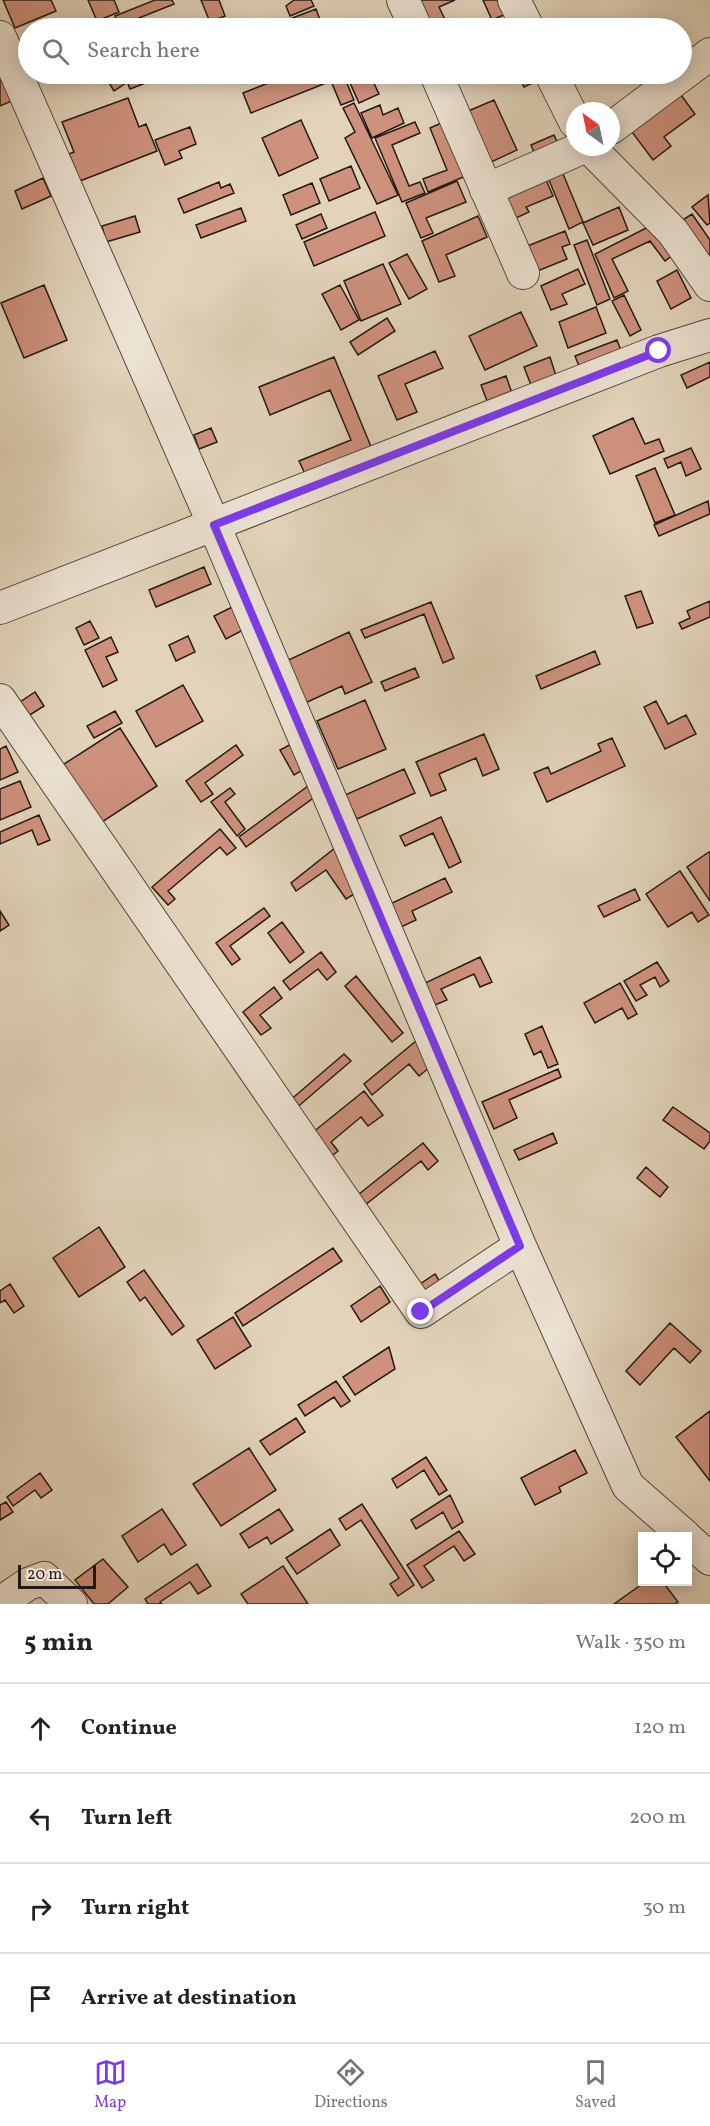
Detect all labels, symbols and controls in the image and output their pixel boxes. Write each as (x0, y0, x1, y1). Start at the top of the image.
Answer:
search box (18, 18, 692, 84)
icon: search (39, 35, 72, 68)
text: Search here (87, 36, 200, 67)
north arrow (566, 102, 620, 156)
route start (645, 337, 671, 363)
route end (407, 1298, 433, 1324)
map controls (638, 1532, 692, 1586)
button: locate (638, 1532, 692, 1586)
scale bar (18, 1562, 96, 1590)
text: 20 m (27, 1564, 62, 1586)
text: 5 min (24, 1625, 93, 1661)
text: Walk · 350 m (575, 1629, 686, 1657)
icon: ahead (24, 1712, 57, 1745)
text: Continue (81, 1713, 177, 1744)
text: 120 m (634, 1714, 686, 1742)
icon: left (24, 1802, 57, 1835)
text: Turn left (81, 1803, 172, 1834)
text: 200 m (629, 1804, 686, 1832)
icon: right (24, 1892, 57, 1925)
text: Turn right (81, 1893, 189, 1924)
text: 30 m (642, 1894, 686, 1922)
icon: arrive (24, 1982, 57, 2015)
text: Arrive at destination (81, 1983, 297, 2014)
tab: Map (94, 2056, 127, 2114)
tab: Directions (314, 2056, 388, 2114)
tab: Saved (575, 2056, 616, 2114)

